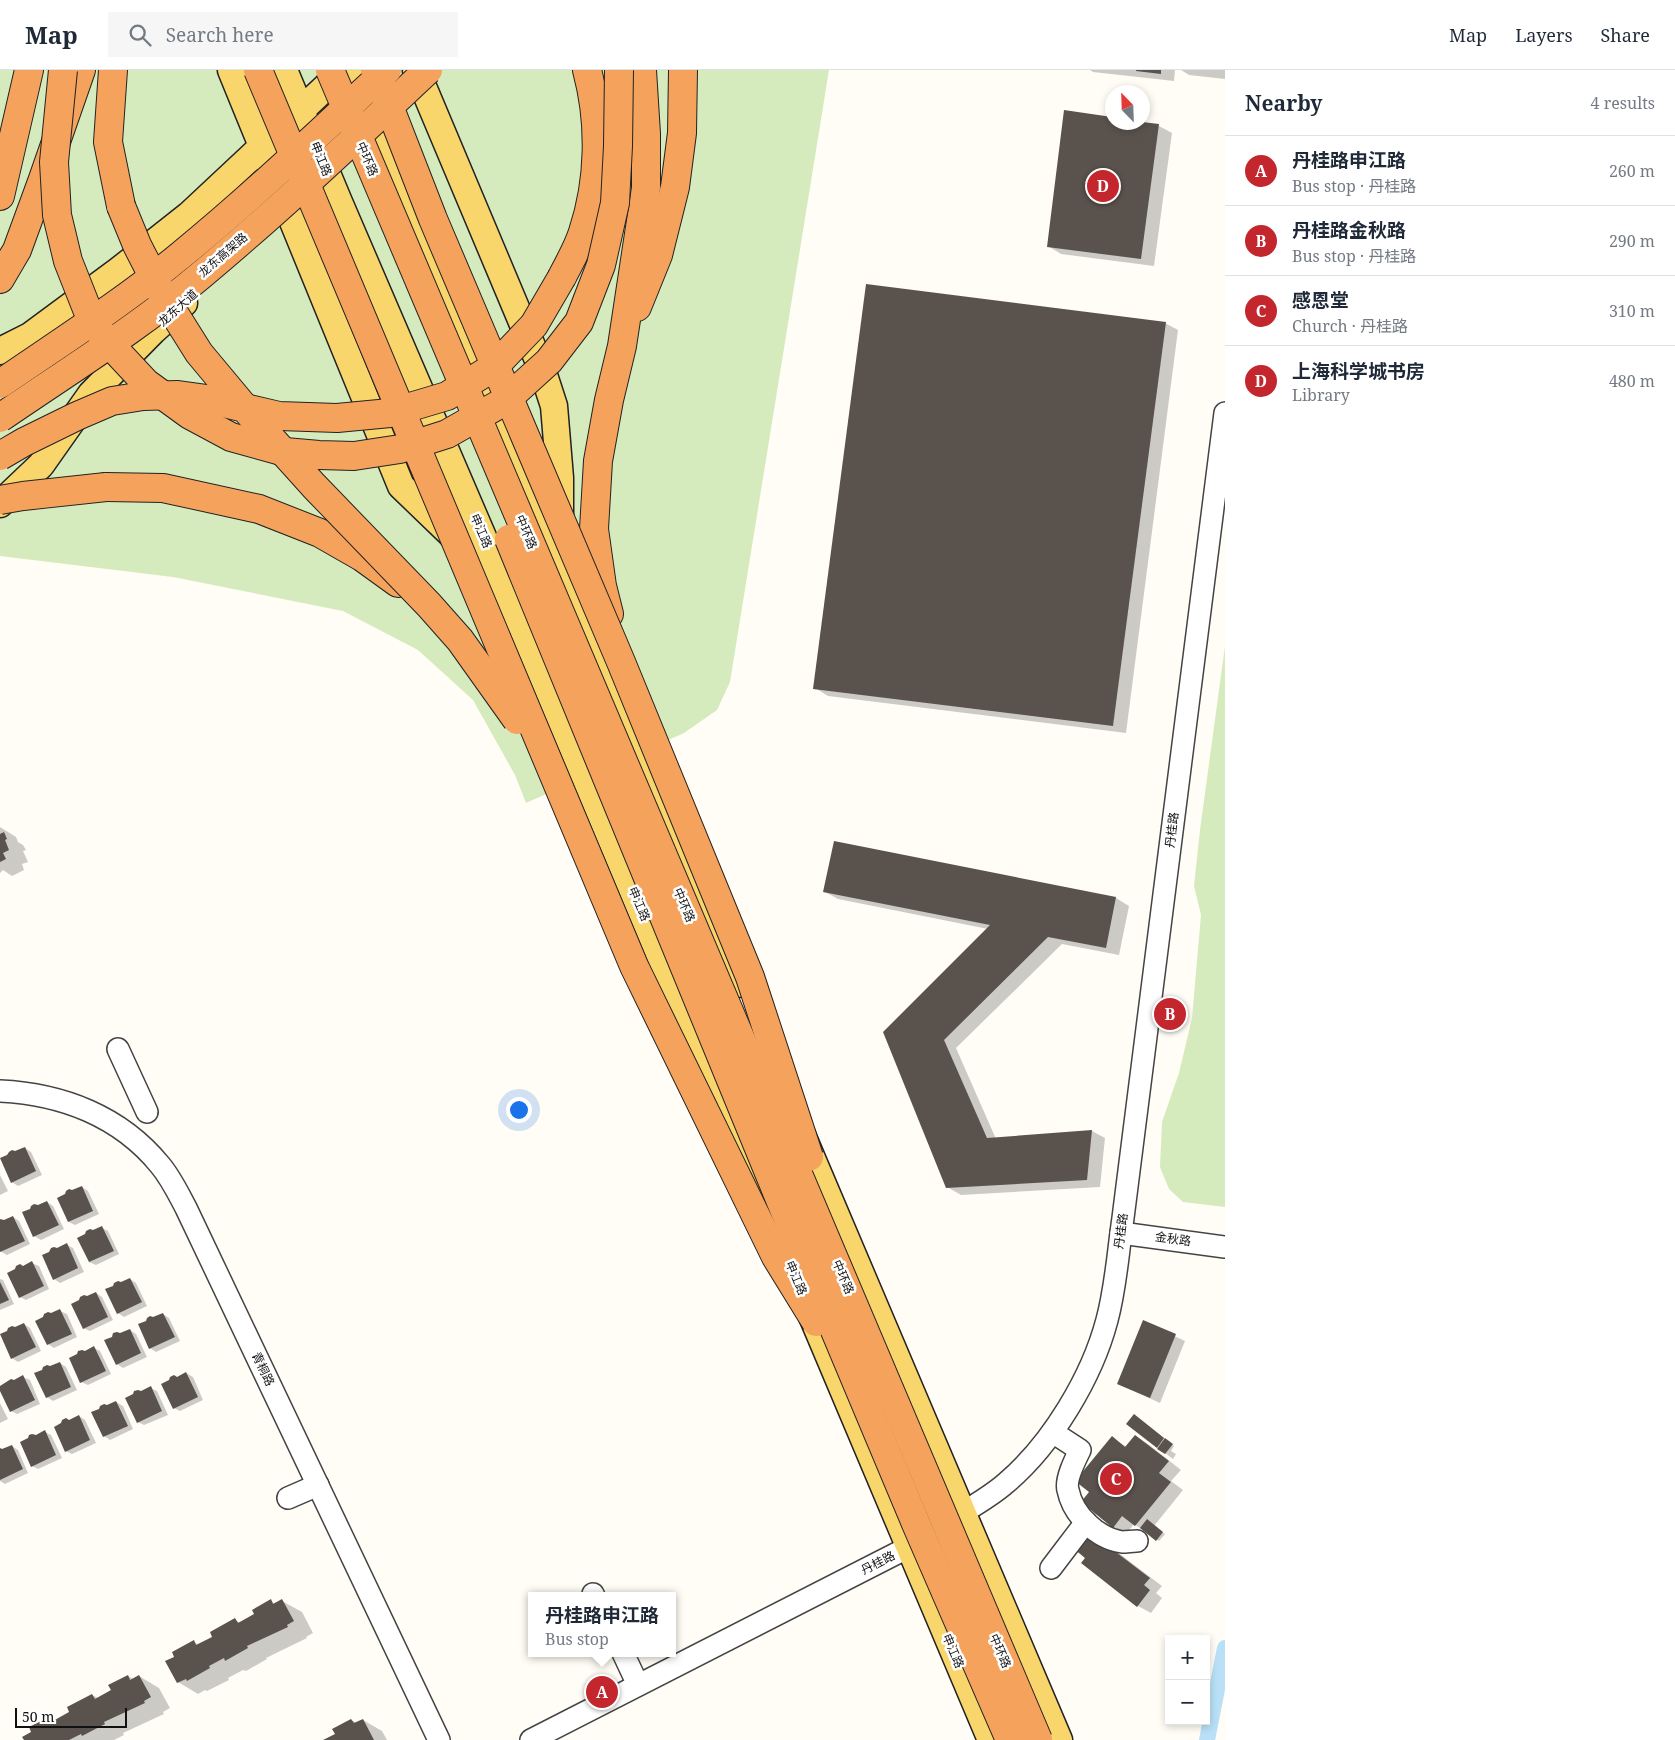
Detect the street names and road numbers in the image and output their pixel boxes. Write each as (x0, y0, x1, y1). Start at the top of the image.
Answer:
street label: 申江路 (307, 139, 336, 179)
street label: 中环路 (353, 139, 382, 179)
street label: 龙东高架路 (194, 229, 251, 281)
street label: 龙东大道 (154, 285, 201, 330)
street label: 申江路 (467, 511, 496, 551)
street label: 中环路 (512, 512, 541, 552)
street label: 丹桂路 (1161, 811, 1182, 849)
street label: 申江路 (625, 884, 654, 924)
street label: 中环路 (670, 885, 699, 925)
street label: 丹桂路 (1110, 1212, 1131, 1250)
street label: 金秋路 (1154, 1228, 1192, 1249)
street label: 中环路 (829, 1257, 858, 1297)
street label: 申江路 (782, 1258, 811, 1298)
street label: 青桐路 (248, 1349, 279, 1389)
street label: 丹桂路 (858, 1547, 898, 1578)
street label: 申江路 (939, 1631, 968, 1671)
street label: 中环路 (986, 1631, 1015, 1671)

